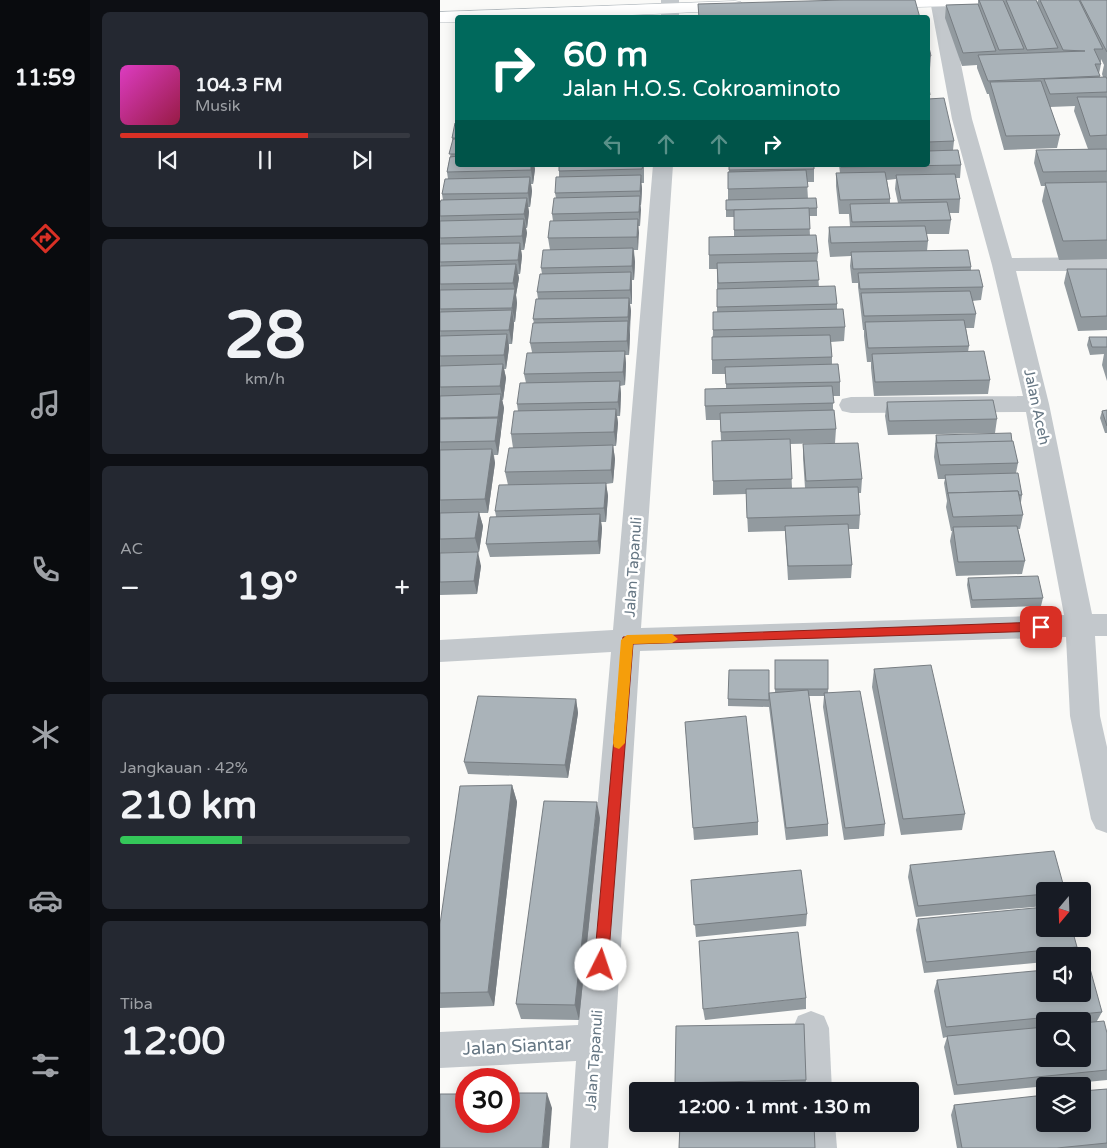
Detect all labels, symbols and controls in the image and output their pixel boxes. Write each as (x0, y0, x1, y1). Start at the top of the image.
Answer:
text: 60 m (563, 34, 648, 76)
icon: right (480, 35, 545, 100)
text: 11:59 (15, 65, 75, 91)
text: 104.3 FM (195, 74, 283, 96)
text: Jalan H.O.S. Cokroaminoto (563, 76, 841, 102)
text: Musik (195, 96, 240, 116)
icon: left (599, 130, 627, 158)
icon: ahead (652, 130, 680, 158)
icon: ahead (705, 130, 733, 158)
icon: right (758, 130, 786, 158)
icon: previous (154, 146, 182, 174)
icon: pause (251, 146, 279, 174)
icon: next (348, 146, 376, 174)
icon: directions (28, 221, 63, 256)
text: 28 (224, 297, 306, 376)
street label: Jalan Aceh (1020, 367, 1054, 447)
text: km/h (245, 369, 285, 389)
icon: music (28, 387, 63, 422)
street label: Jalan Tapanuli (621, 516, 645, 618)
text: AC (120, 539, 143, 559)
icon: phone (28, 552, 63, 587)
text: 19° (236, 564, 298, 610)
text: − (120, 571, 140, 605)
text: + (394, 571, 410, 605)
pin (1020, 606, 1062, 648)
icon: arrive (1027, 613, 1055, 641)
icon: climate (28, 717, 63, 752)
text: Jangkauan · 42% (120, 758, 248, 778)
text: 210 km (120, 783, 257, 829)
north arrow (1036, 882, 1091, 938)
map controls (1036, 882, 1091, 1132)
icon: car (28, 883, 63, 918)
position arrow (574, 938, 626, 990)
button: sound (1036, 947, 1091, 1002)
text: Tiba (120, 994, 153, 1014)
street label: Jalan Tapanuli (582, 1009, 606, 1111)
button: search (1036, 1012, 1091, 1067)
text: 12:00 (120, 1019, 225, 1065)
street label: Jalan Siantar (462, 1032, 572, 1060)
icon: filters (28, 1048, 63, 1083)
speed limit sign: 30 (455, 1068, 520, 1133)
button: layers (1036, 1077, 1091, 1132)
text: 12:00 · 1 mnt · 130 m (677, 1096, 871, 1118)

